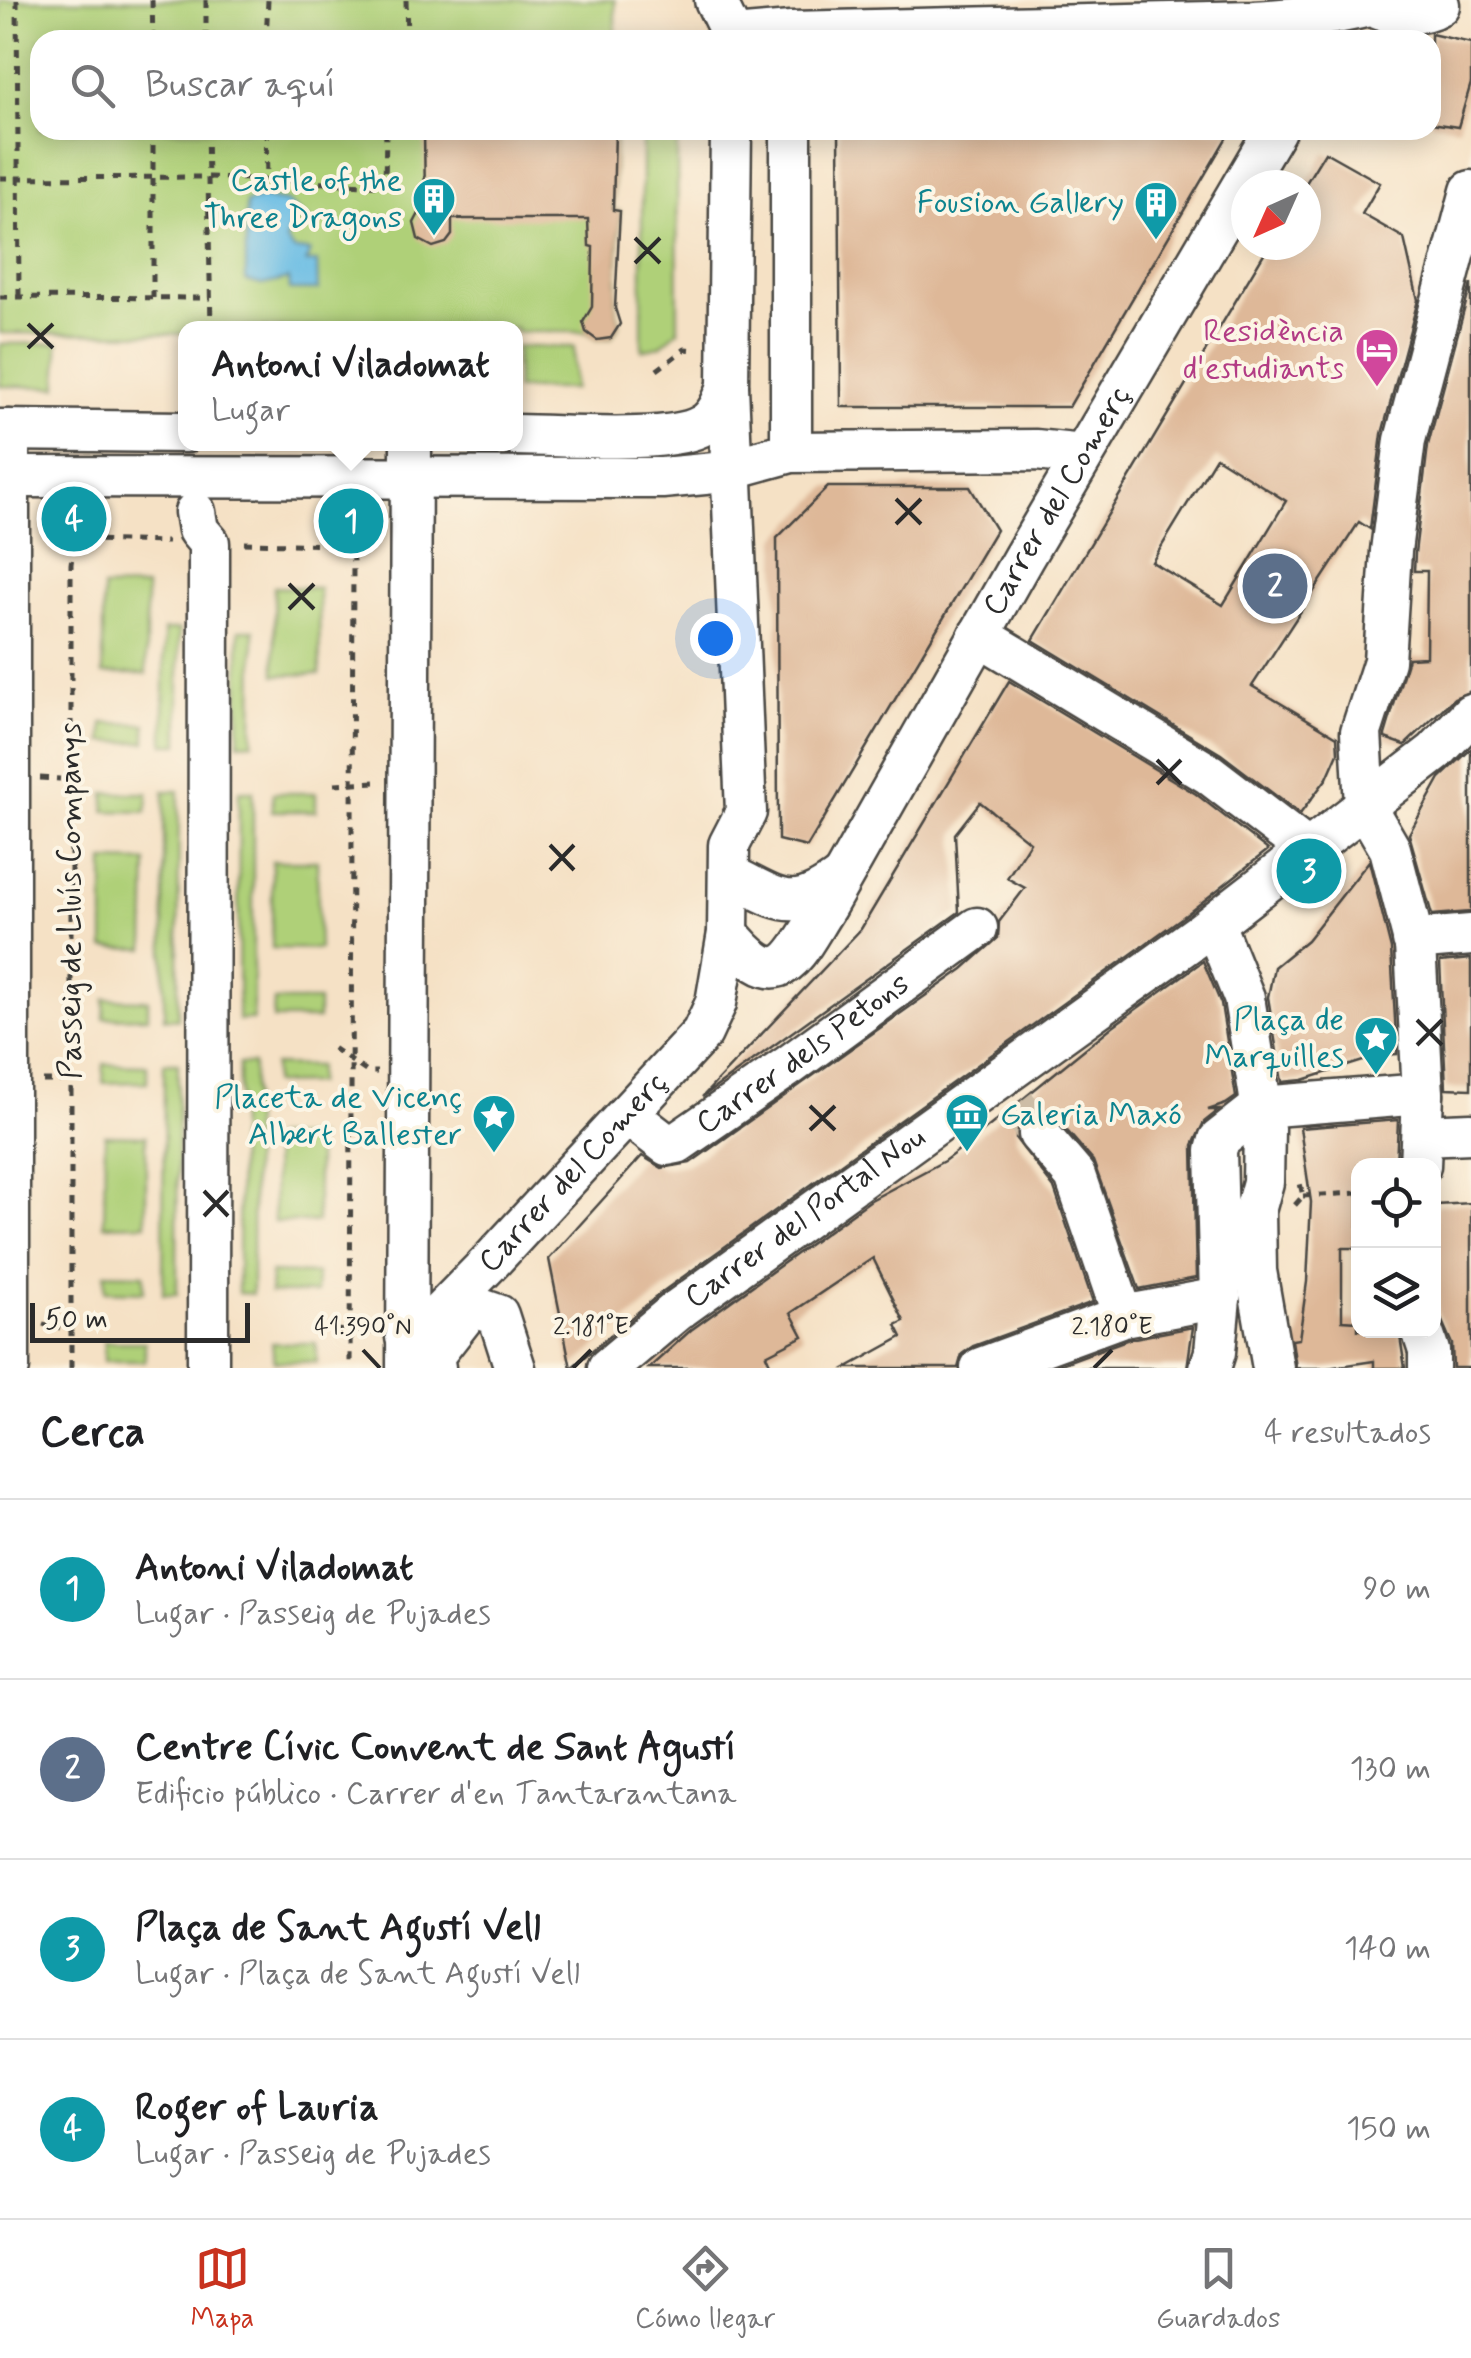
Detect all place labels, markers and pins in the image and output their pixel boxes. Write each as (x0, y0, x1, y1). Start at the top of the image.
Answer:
place label: Castle of the Three Dragons (203, 160, 402, 241)
building icon: Castle of the Three Dragons (411, 176, 457, 237)
building icon: Fousion Gallery (1133, 180, 1179, 241)
place label: Fousion Gallery (917, 182, 1124, 224)
place label: Residència d'estudiants (1183, 311, 1344, 390)
hotel icon: Residència d'estudiants (1354, 327, 1400, 388)
pin: 4 (42, 482, 106, 556)
pin: 1 (318, 484, 384, 558)
pin: 2 (1242, 548, 1308, 624)
pin: 3 (1276, 834, 1342, 908)
place label: Plaça de Marquilles (1205, 999, 1344, 1078)
place icon: Plaça de Marquilles (1353, 1015, 1399, 1076)
place label: Placeta de Vicenç Albert Ballester (214, 1077, 462, 1156)
museum icon: Galeria Maxó (944, 1092, 990, 1153)
place icon: Placeta de Vicenç Albert Ballester (471, 1093, 517, 1154)
place label: Galeria Maxó (1000, 1094, 1182, 1136)

